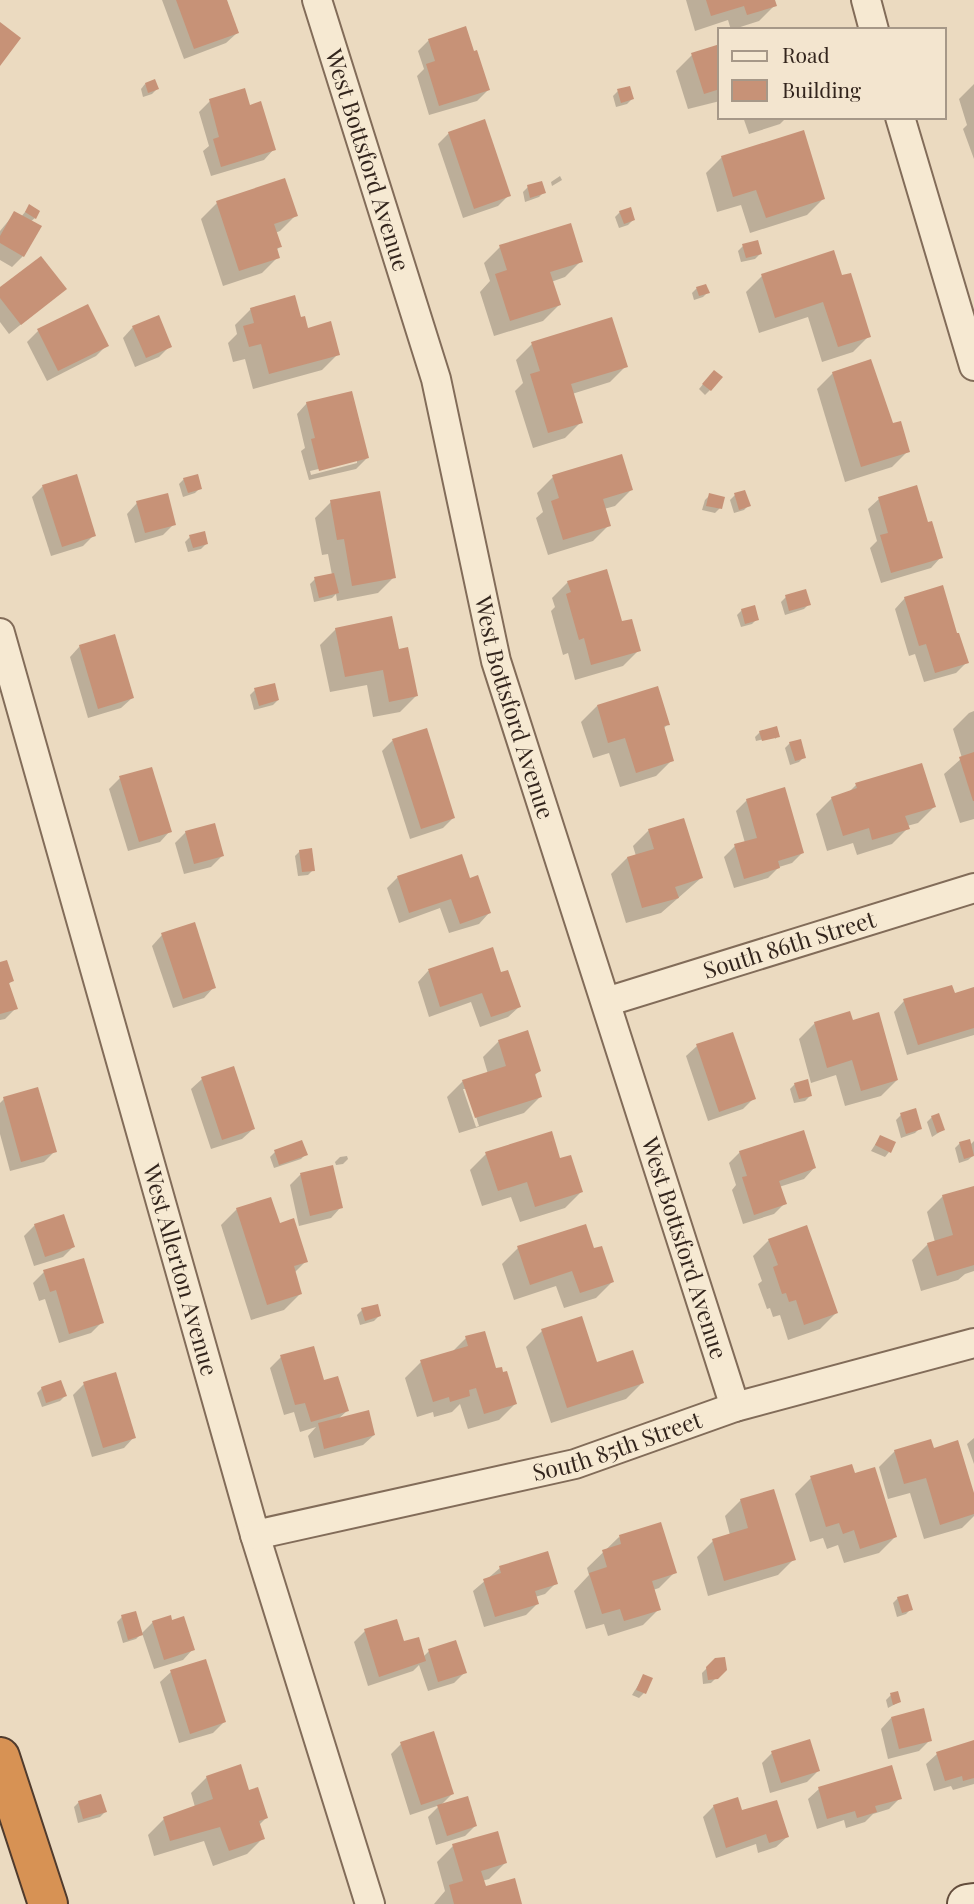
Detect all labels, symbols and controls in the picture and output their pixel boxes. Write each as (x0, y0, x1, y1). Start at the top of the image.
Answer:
legend (718, 28, 946, 119)
text: Road (782, 40, 830, 68)
street label: West Bottsford Avenue (319, 44, 418, 275)
text: Building (782, 75, 861, 103)
street label: West Bottsford Avenue (468, 592, 563, 822)
street label: South 86th Street (699, 902, 880, 985)
street label: West Bottsford Avenue (635, 1132, 736, 1362)
street label: West Allerton Avenue (137, 1159, 226, 1379)
street label: South 85th Street (529, 1403, 706, 1487)

